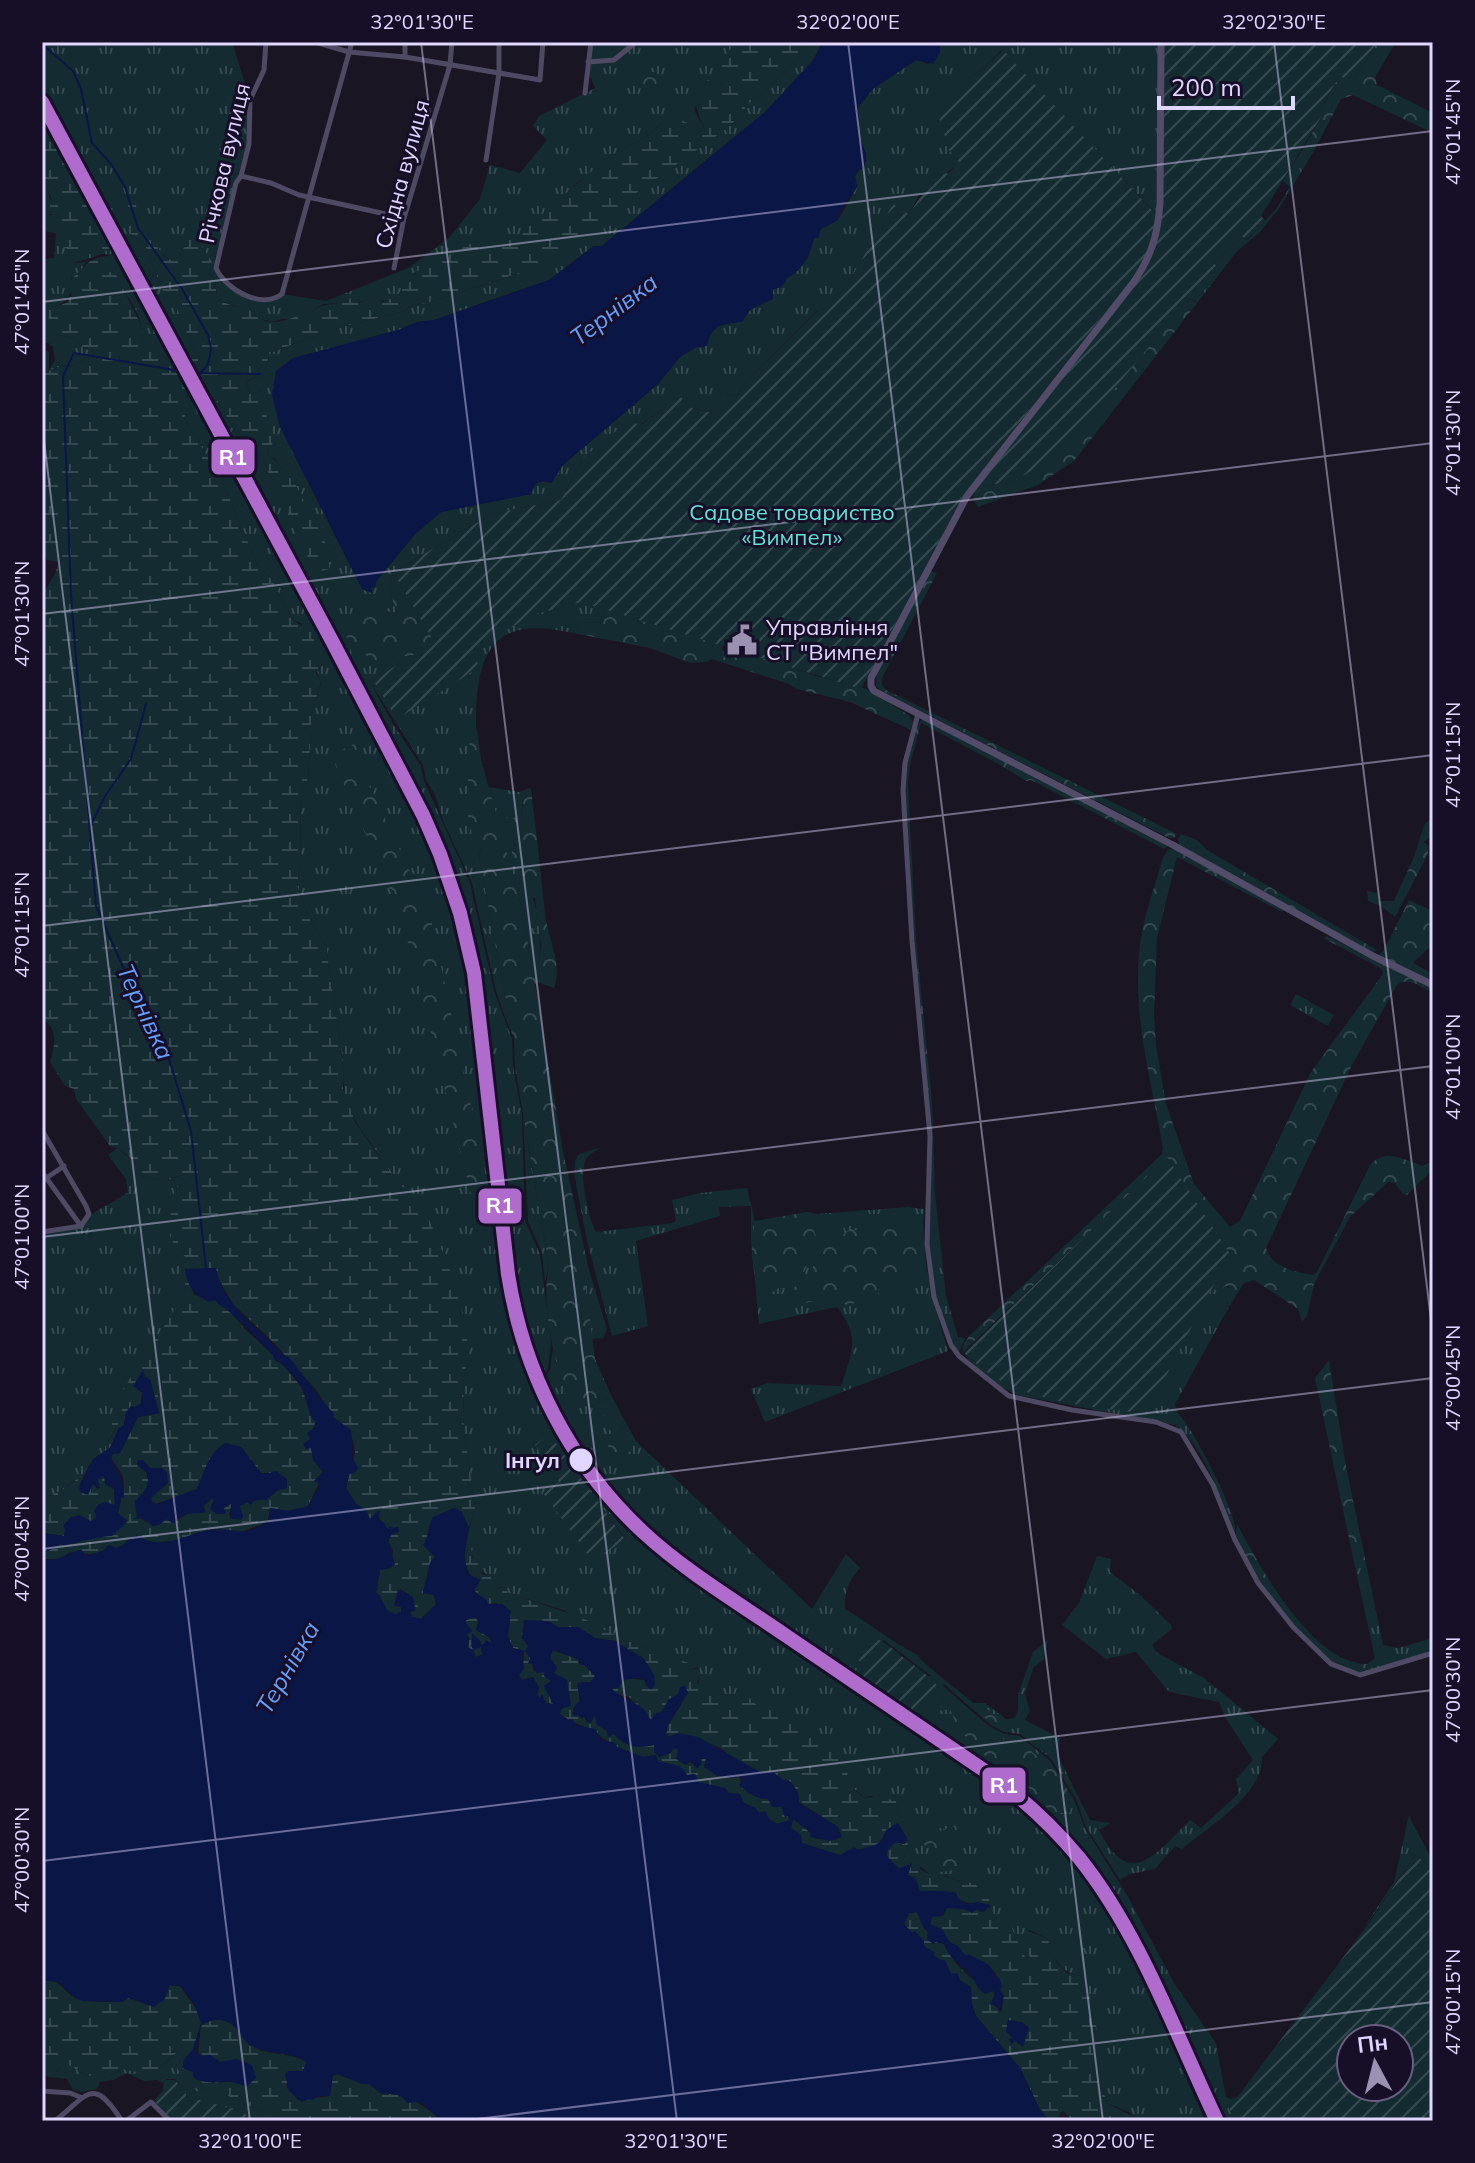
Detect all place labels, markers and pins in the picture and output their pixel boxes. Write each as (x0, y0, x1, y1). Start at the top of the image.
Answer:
place label: Управління СТ "Вимпел" (765, 613, 898, 666)
public building icon: Управління СТ "Вимпел" (725, 623, 759, 657)
place label: Інгул (505, 1446, 560, 1474)
marker: Інгул (567, 1446, 595, 1474)

